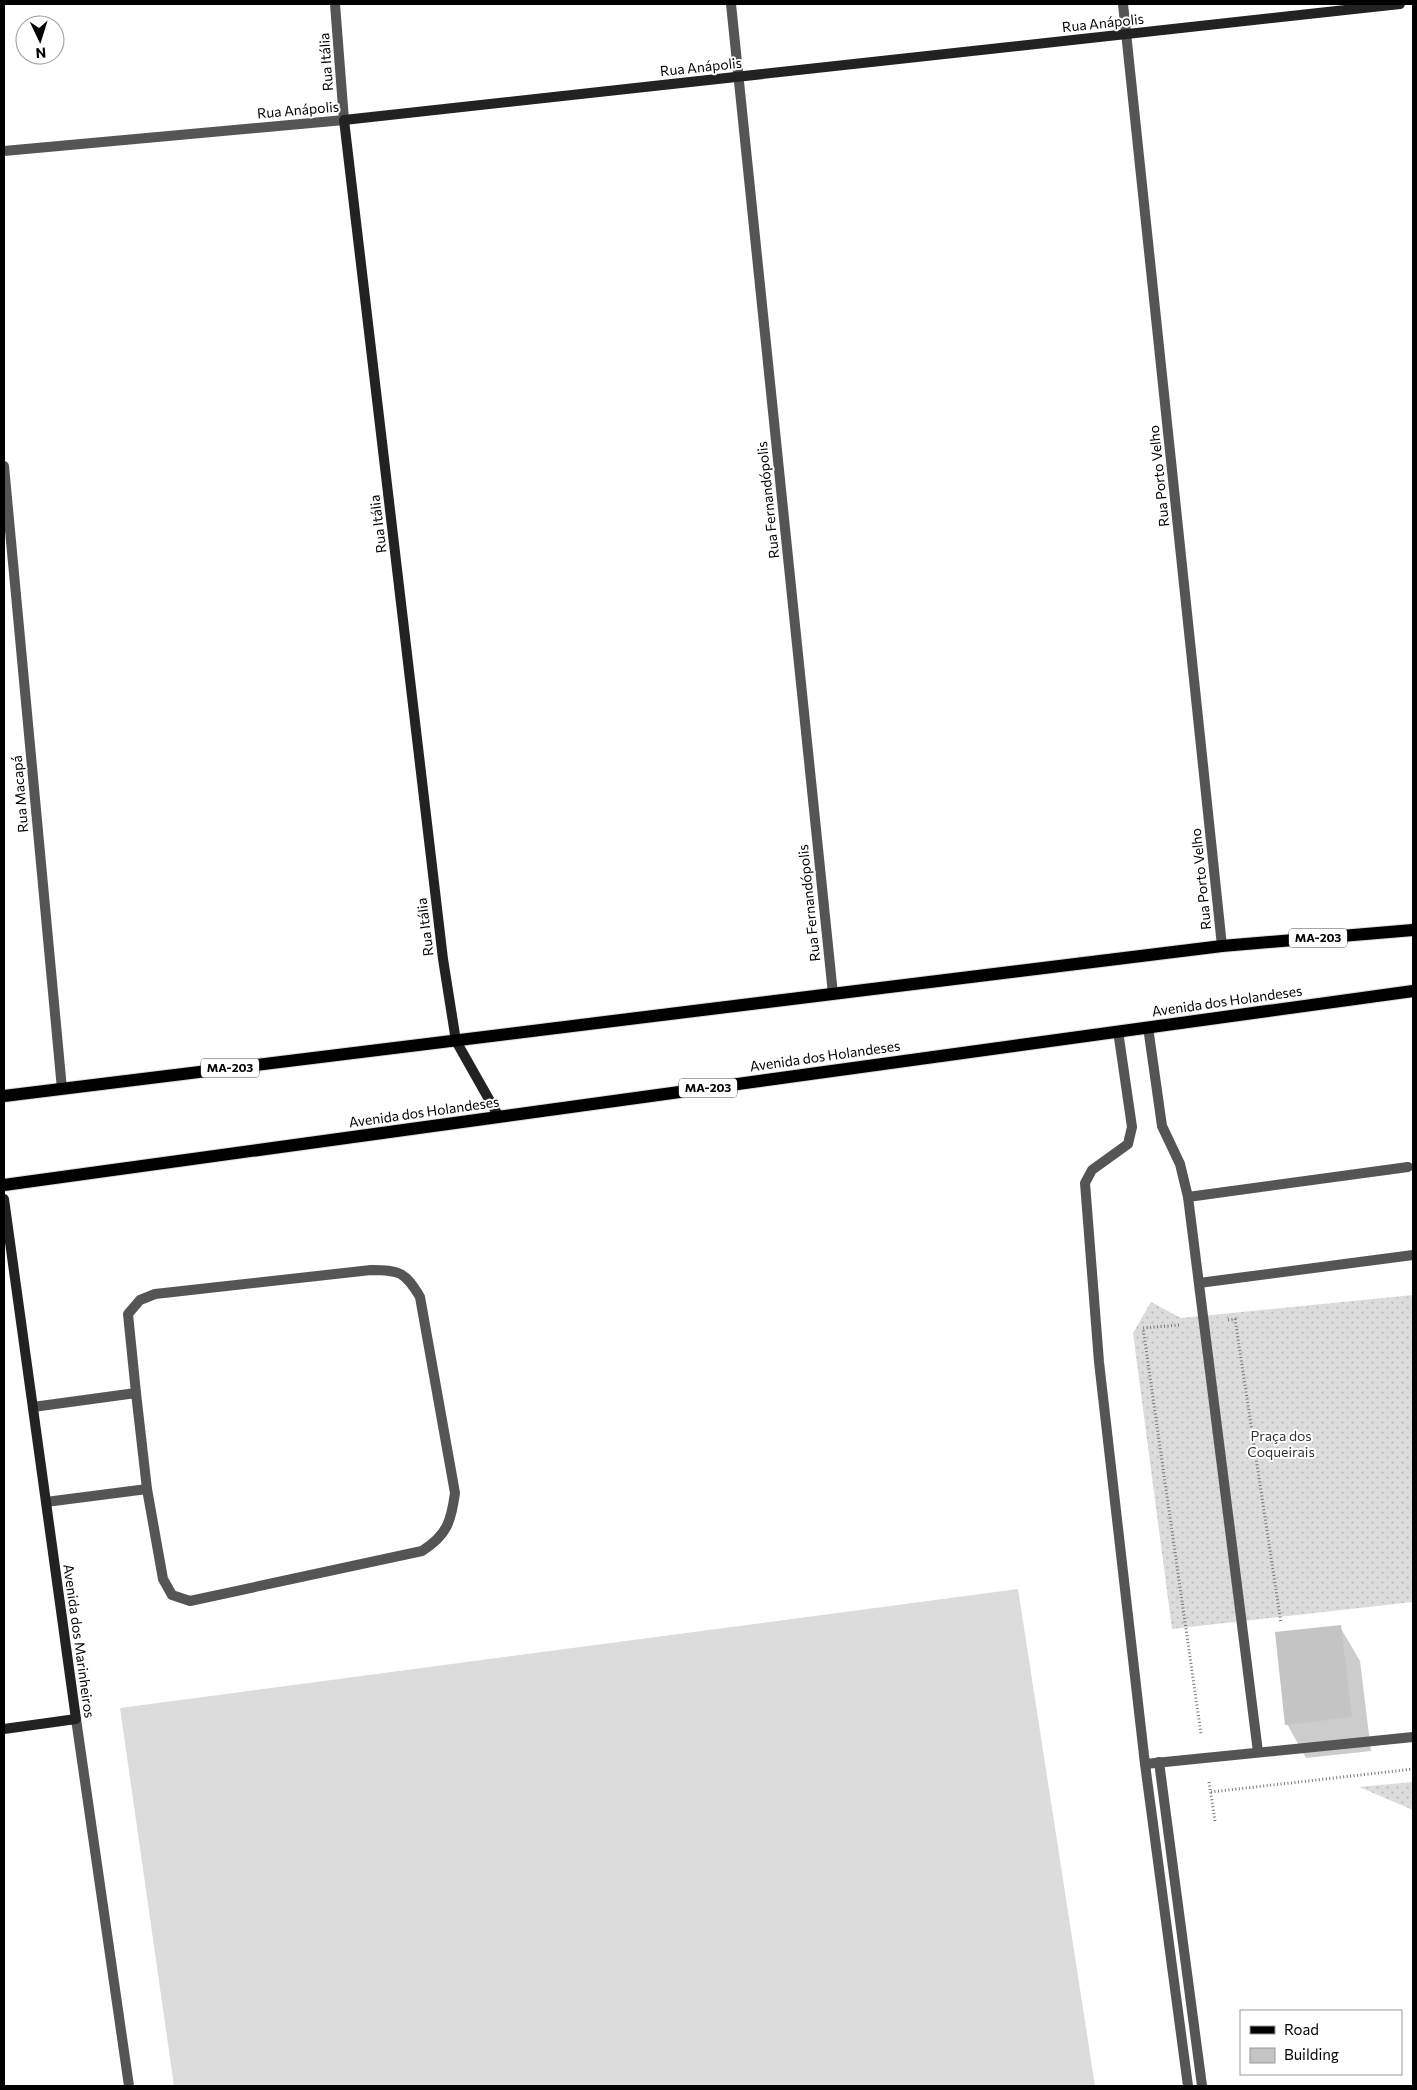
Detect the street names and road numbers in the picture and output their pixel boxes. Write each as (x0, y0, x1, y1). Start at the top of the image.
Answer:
street label: Rua Anápolis (1061, 10, 1145, 35)
street label: Rua Itália (315, 32, 336, 92)
street label: Rua Anápolis (659, 54, 743, 79)
street label: Rua Anápolis (256, 97, 340, 122)
street label: Rua Porto Velho (1145, 424, 1172, 528)
street label: Rua Fernandópolis (753, 441, 782, 560)
street label: Rua Itália (366, 494, 390, 554)
street label: Rua Macapá (8, 755, 31, 833)
street label: Rua Porto Velho (1187, 827, 1214, 931)
street label: Rua Fernandópolis (794, 844, 823, 963)
street label: Rua Itália (413, 897, 437, 957)
road number: MA-203 (1289, 928, 1347, 948)
street label: Avenida dos Holandeses (1151, 982, 1303, 1019)
street label: Avenida dos Holandeses (749, 1037, 901, 1074)
road number: MA-203 (201, 1058, 259, 1078)
road number: MA-203 (679, 1078, 737, 1098)
street label: Avenida dos Holandeses (348, 1093, 500, 1130)
street label: Avenida dos Marinheiros (60, 1563, 99, 1719)

